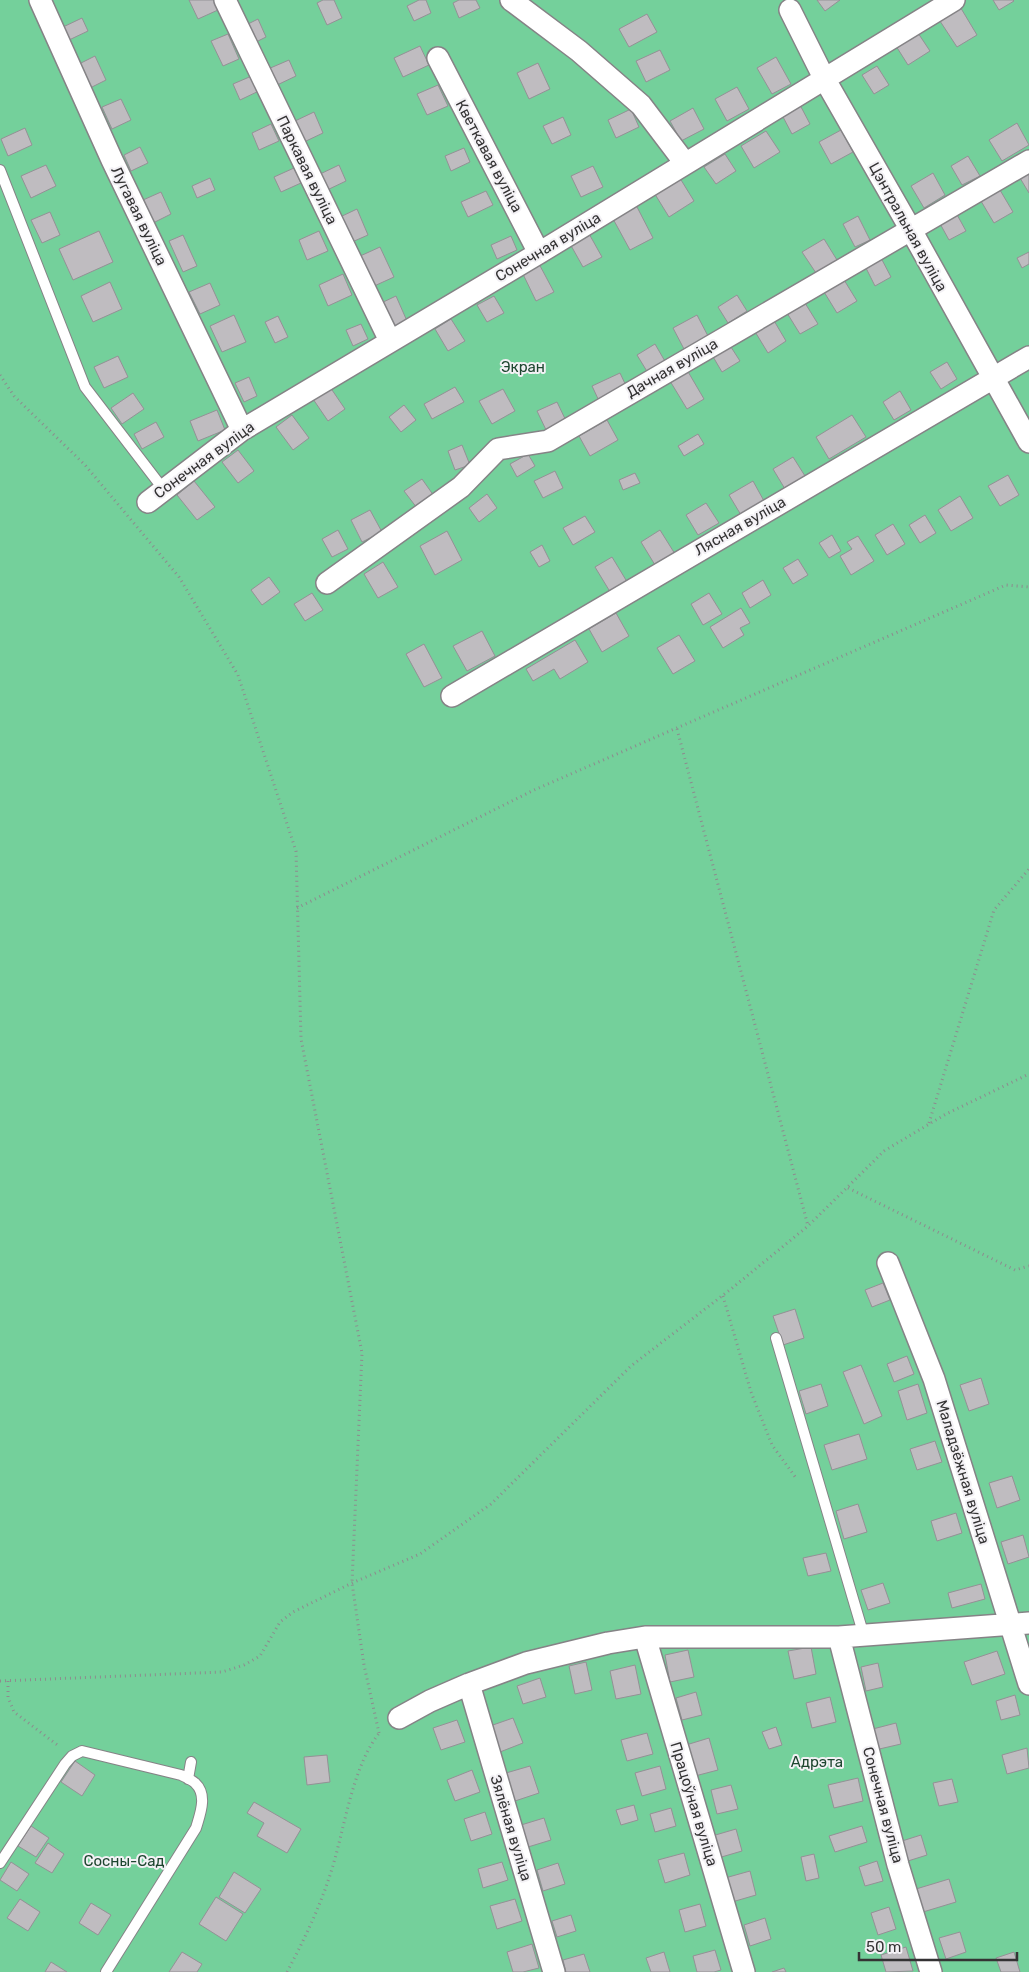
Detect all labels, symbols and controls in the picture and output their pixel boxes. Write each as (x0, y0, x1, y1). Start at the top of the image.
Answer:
street label: Кветкавая вуліца (452, 97, 526, 215)
street label: Паркавая вуліца (273, 113, 341, 227)
street label: Цэнтральная вуліца (865, 159, 951, 295)
street label: Лугавая вуліца (107, 163, 171, 269)
street label: Сонечная вуліца (492, 208, 604, 286)
street label: Дачная вуліца (623, 335, 721, 401)
park label: Экран (501, 358, 545, 376)
street label: Сонечная вуліца (150, 418, 258, 502)
street label: Лясная вуліца (691, 493, 789, 559)
street label: Маладзёжная вуліца (933, 1398, 993, 1546)
street label: Працоўная вуліца (667, 1740, 721, 1868)
street label: Сонечная вуліца (859, 1745, 907, 1865)
park label: Адрэта (791, 1753, 843, 1771)
street label: Зялёная вуліца (486, 1773, 536, 1883)
park label: Сосны-Сад (83, 1852, 165, 1870)
scale bar (859, 1930, 1016, 1962)
text: 50 m (866, 1938, 901, 1956)

